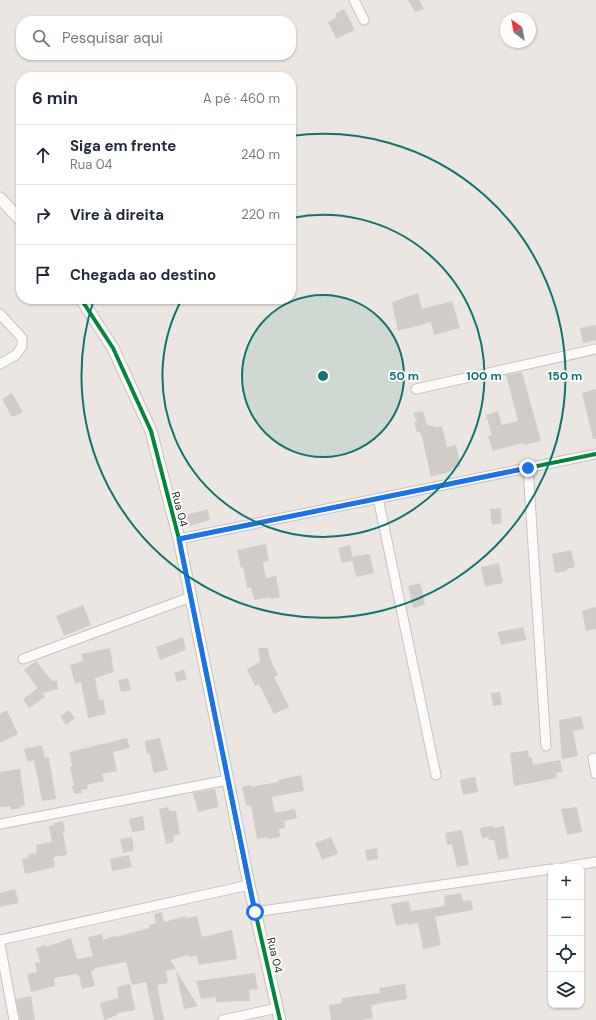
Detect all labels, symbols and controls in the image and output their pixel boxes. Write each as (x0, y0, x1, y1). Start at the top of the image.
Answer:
north arrow (500, 12, 536, 48)
search box (16, 16, 296, 60)
icon: search (30, 27, 52, 49)
text: Pesquisar aqui (62, 28, 163, 48)
text: 6 min (32, 87, 78, 109)
text: A pé · 460 m (203, 90, 280, 107)
text: Siga em frente (70, 136, 176, 156)
icon: ahead (32, 144, 54, 166)
text: 240 m (241, 146, 280, 163)
text: Rua 04 (70, 156, 112, 173)
icon: right (32, 204, 54, 226)
text: Vire à direita (70, 205, 164, 225)
text: 220 m (241, 206, 280, 223)
icon: arrive (32, 264, 54, 286)
text: Chegada ao destino (70, 265, 216, 285)
text: 50 m (389, 368, 419, 384)
text: 100 m (466, 368, 502, 384)
text: 150 m (548, 368, 582, 384)
centre of rings (316, 369, 330, 383)
route end (519, 459, 537, 477)
street label: Rua 04 (169, 490, 191, 528)
map controls (548, 864, 584, 1008)
button: + (548, 864, 584, 900)
button: − (548, 900, 584, 936)
route start (246, 903, 264, 921)
street label: Rua 04 (264, 936, 286, 974)
button: locate (548, 936, 584, 972)
button: layers (548, 972, 584, 1008)

